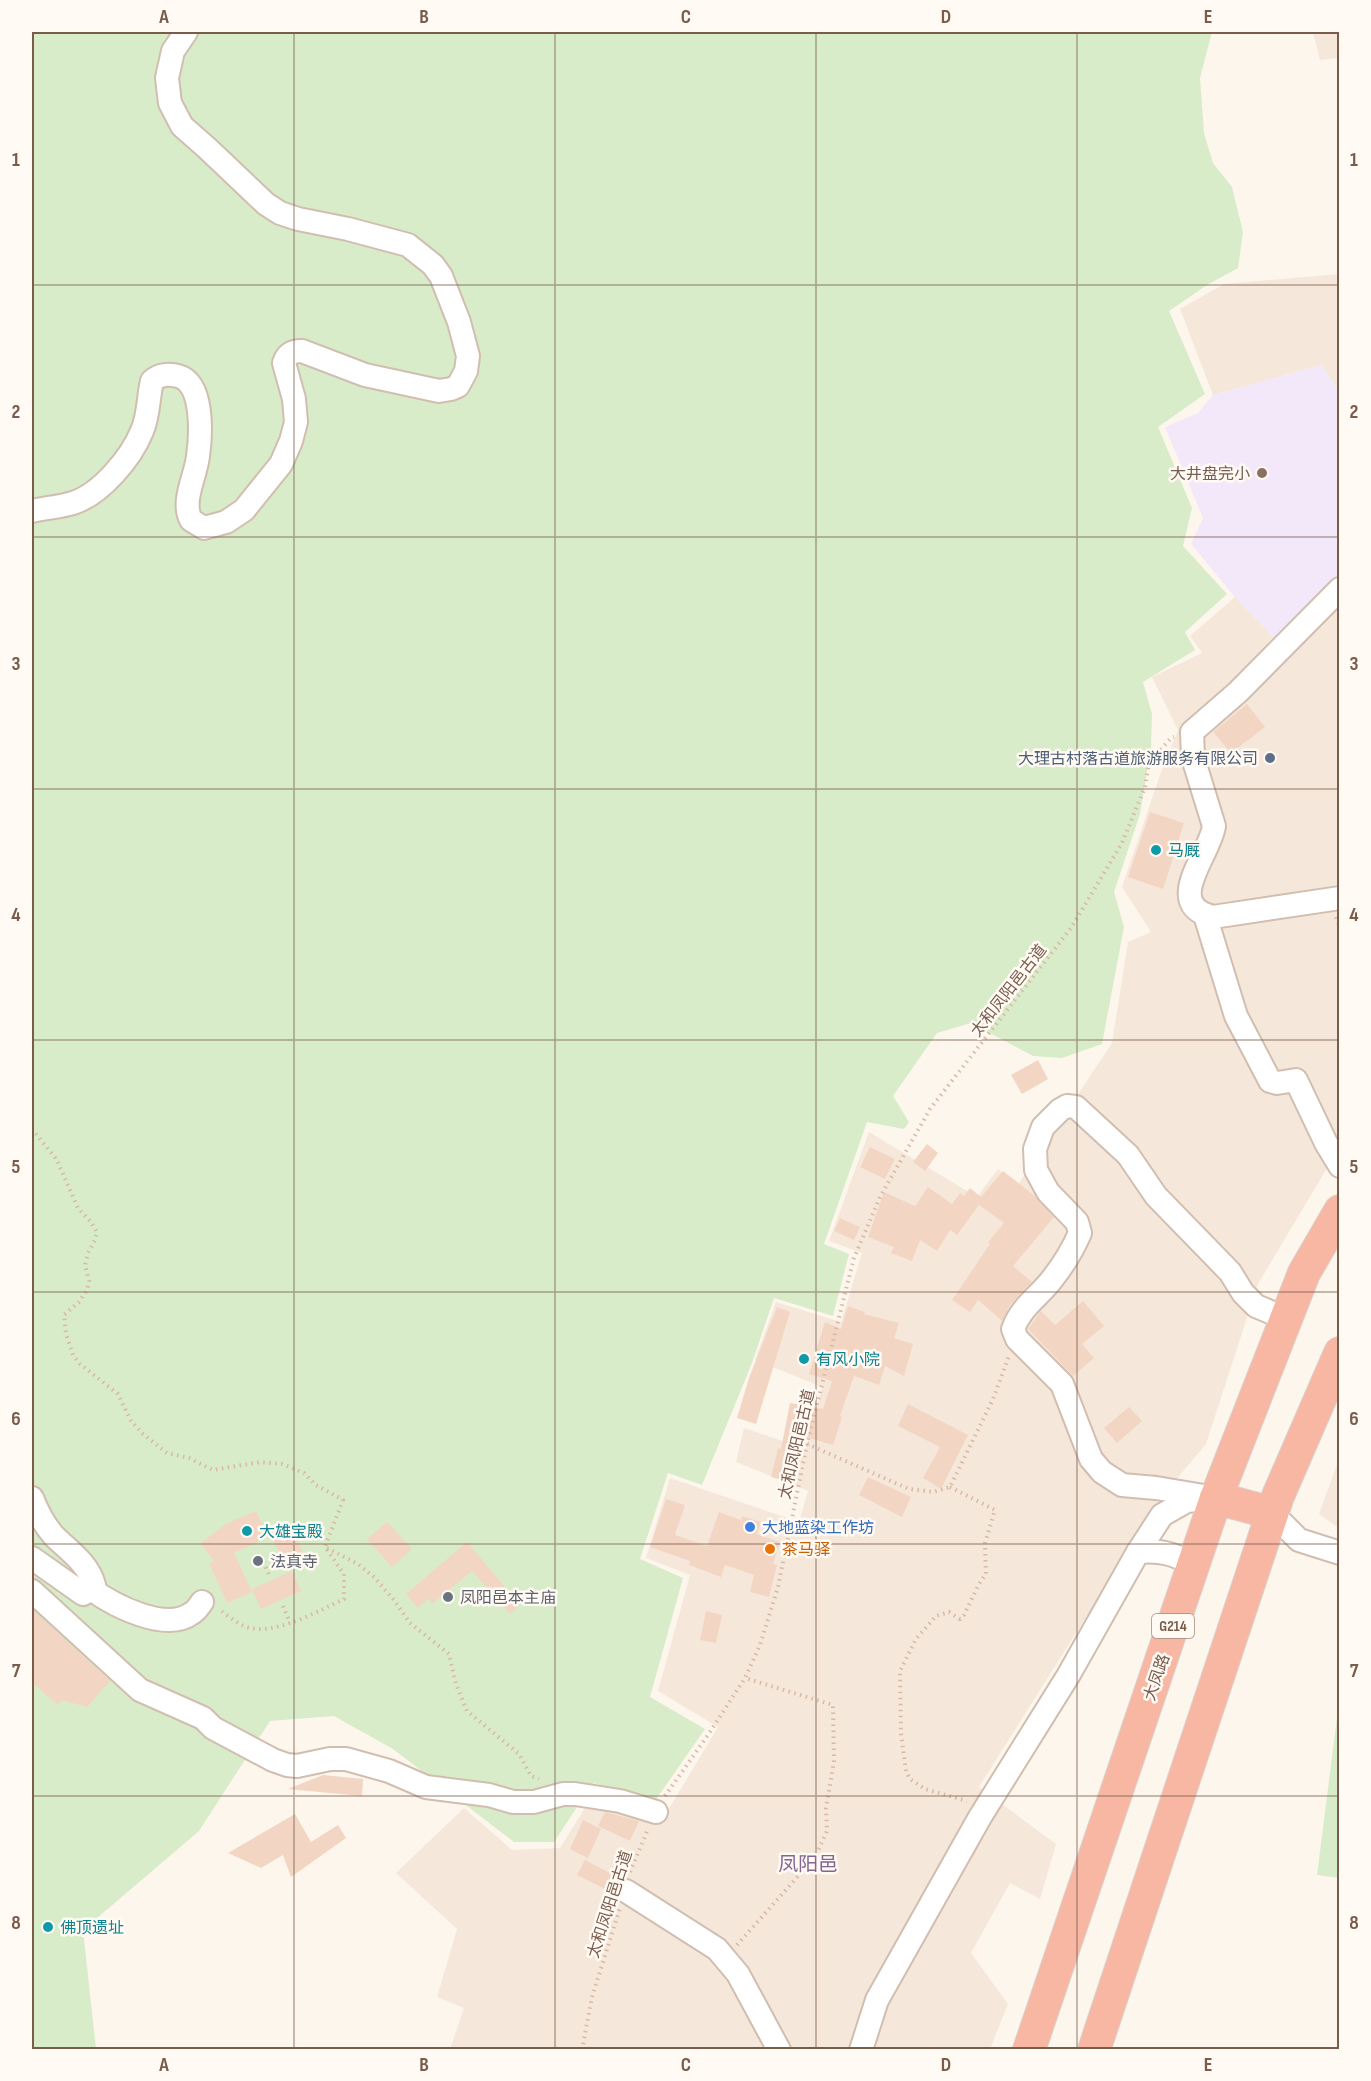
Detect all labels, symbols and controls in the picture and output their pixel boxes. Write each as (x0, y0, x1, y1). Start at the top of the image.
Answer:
text: A (158, 5, 169, 29)
text: B (419, 5, 429, 29)
text: C (681, 5, 691, 29)
text: D (941, 5, 951, 29)
text: E (1204, 5, 1212, 29)
text: 1 (12, 148, 20, 172)
text: 1 (1350, 148, 1358, 172)
text: 2 (12, 400, 20, 424)
text: 2 (1350, 400, 1358, 424)
place label: 大井盘完小 (1170, 465, 1250, 484)
marker: 大井盘完小 (1255, 466, 1269, 480)
text: 3 (12, 652, 21, 676)
text: 3 (1350, 652, 1359, 676)
place label: 大理古村落古道旅游服务有限公司 (1018, 750, 1258, 769)
marker: 大理古村落古道旅游服务有限公司 (1263, 751, 1277, 765)
place label: 马厩 (1168, 842, 1200, 861)
marker: 马厩 (1149, 843, 1163, 857)
text: 4 (11, 903, 21, 927)
text: 4 (1349, 903, 1359, 927)
street label: 太和凤阳邑古道 (967, 941, 1051, 1041)
text: 5 (12, 1155, 21, 1179)
text: 5 (1350, 1155, 1359, 1179)
place label: 有风小院 (816, 1351, 880, 1370)
marker: 有风小院 (797, 1352, 811, 1366)
street label: 太和凤阳邑古道 (776, 1388, 819, 1501)
text: 6 (11, 1407, 21, 1431)
text: 6 (1349, 1407, 1359, 1431)
place label: 大地蓝染工作坊 (762, 1519, 874, 1538)
marker: 大地蓝染工作坊 (743, 1520, 757, 1534)
place label: 大雄宝殿 (259, 1523, 323, 1542)
marker: 大雄宝殿 (240, 1524, 254, 1538)
place label: 茶马驿 (782, 1541, 830, 1560)
marker: 茶马驿 (763, 1542, 777, 1556)
place label: 法真寺 (270, 1553, 318, 1572)
marker: 法真寺 (251, 1554, 265, 1568)
place label: 凤阳邑本主庙 (460, 1589, 556, 1608)
marker: 凤阳邑本主庙 (441, 1590, 455, 1604)
road number: G214 (1152, 1614, 1194, 1638)
street label: 大凤路 (1141, 1652, 1174, 1703)
text: 7 (12, 1659, 21, 1683)
text: 7 (1350, 1659, 1359, 1683)
street label: 太和凤阳邑古道 (584, 1848, 637, 1961)
district label: 凤阳邑 (778, 1853, 838, 1877)
text: 8 (11, 1911, 21, 1935)
text: 8 (1349, 1911, 1359, 1935)
place label: 佛顶遗址 (60, 1919, 124, 1938)
marker: 佛顶遗址 (41, 1920, 55, 1934)
text: A (158, 2053, 169, 2077)
text: B (419, 2053, 429, 2077)
text: C (681, 2053, 691, 2077)
text: D (941, 2053, 951, 2077)
text: E (1204, 2053, 1212, 2077)

